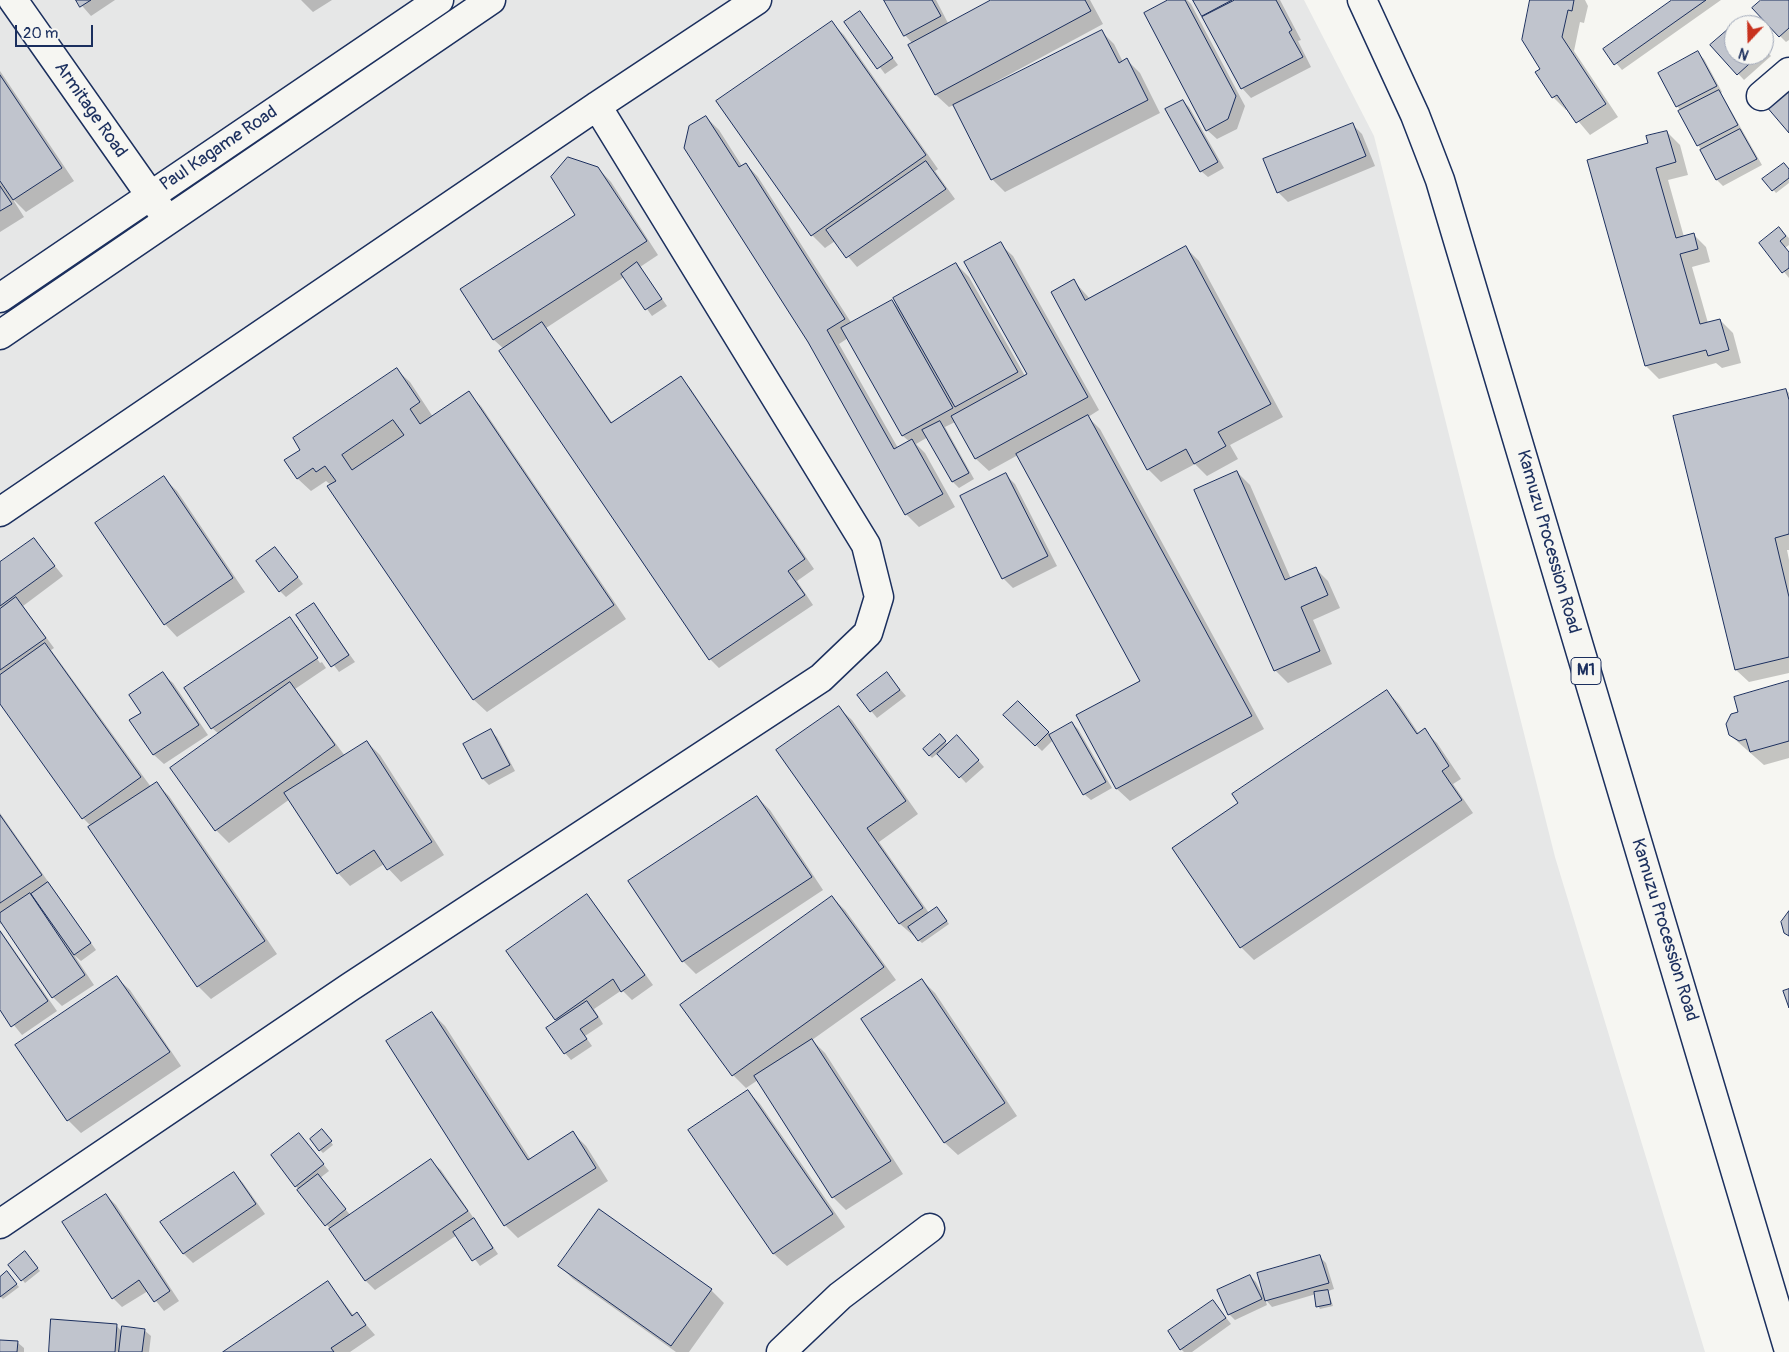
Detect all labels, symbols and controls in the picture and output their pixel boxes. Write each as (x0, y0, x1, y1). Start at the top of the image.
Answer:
scale bar (18, 15, 95, 47)
north arrow (1724, 15, 1774, 65)
text: 20 m (23, 24, 58, 43)
text: N (1736, 44, 1751, 63)
street label: Armitage Road (49, 58, 131, 162)
street label: Paul Kagame Road (156, 102, 282, 196)
street label: Kamuzu Procession Road (1511, 448, 1585, 636)
road number: M1 (1571, 658, 1601, 684)
street label: Kamuzu Procession Road (1626, 836, 1702, 1024)

